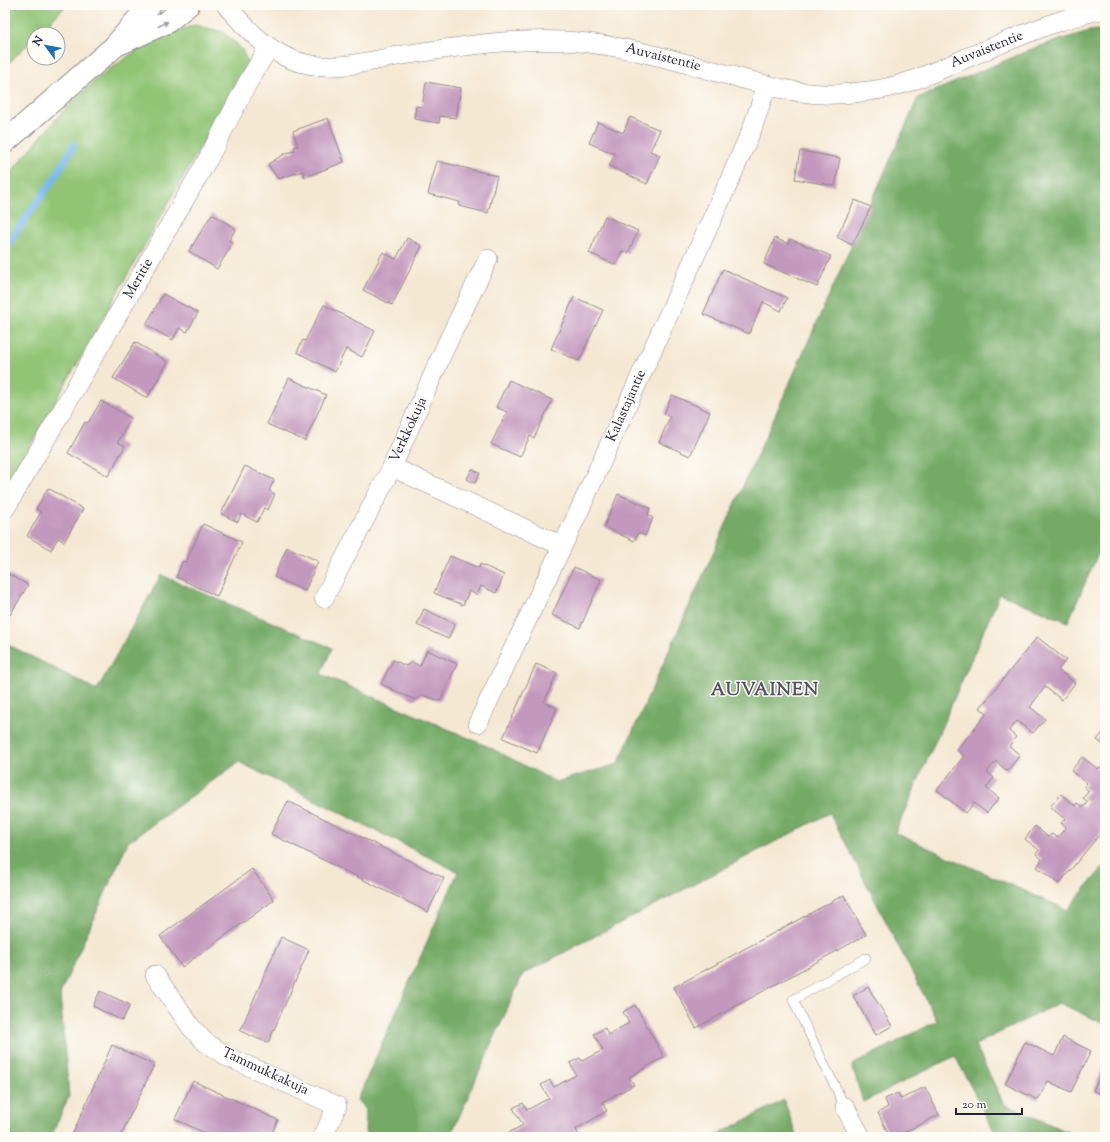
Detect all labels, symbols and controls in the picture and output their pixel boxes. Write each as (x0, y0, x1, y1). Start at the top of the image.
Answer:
one-way arrow (157, 20, 169, 27)
north arrow (26, 26, 66, 66)
street label: Auvaistentie (948, 26, 1026, 74)
text: N (29, 33, 48, 50)
street label: Auvaistentie (623, 39, 703, 77)
street label: Meritie (119, 255, 159, 303)
street label: Kalastajantie (602, 367, 652, 445)
street label: Verkkokuja (385, 394, 433, 466)
district label: AUVAINEN (711, 678, 819, 704)
street label: Tammukkakuja (218, 1043, 312, 1101)
scale bar (956, 1090, 1022, 1116)
text: 20 m (962, 1096, 987, 1114)

